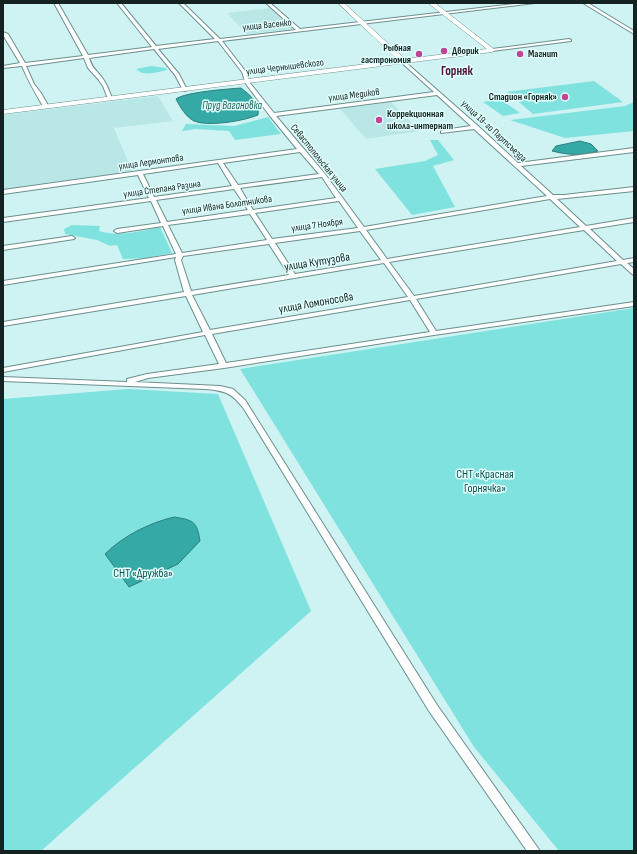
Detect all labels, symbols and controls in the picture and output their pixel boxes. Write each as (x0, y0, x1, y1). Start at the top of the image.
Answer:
street label: улица Васенко (242, 16, 292, 34)
place label: Рыбная гастрономия (361, 42, 411, 66)
place label: Дворик (452, 45, 480, 57)
marker: Дворик (439, 46, 449, 56)
place label: Магнит (528, 48, 558, 60)
marker: Рыбная гастрономия (414, 49, 424, 59)
marker: Магнит (515, 49, 525, 59)
street label: улица Чернышевского (245, 56, 325, 78)
district label: Горняк (441, 63, 474, 79)
street label: улица Медиков (328, 86, 380, 104)
place label: Стадион «Горняк» (489, 91, 558, 103)
marker: Стадион «Горняк» (560, 92, 570, 102)
street label: улица 19-го Партсъезда (459, 97, 529, 165)
water label: Пруд Вагановка (202, 99, 262, 112)
place label: Коррекционная школа-интернат (387, 108, 453, 132)
marker: Коррекционная школа-интернат (374, 115, 384, 125)
street label: Севастопольская улица (288, 122, 350, 194)
street label: улица Лермонтова (118, 151, 184, 172)
street label: улица Степана Разина (123, 178, 202, 200)
street label: улица Ивана Болотникова (181, 193, 273, 217)
street label: улица 7 Ноября (290, 215, 344, 235)
street label: улица Кутузова (283, 249, 351, 275)
street label: улица Ломоносова (277, 289, 355, 317)
park label: СНТ «Красная Горнячка» (456, 467, 514, 496)
park label: СНТ «Дружба» (113, 566, 173, 581)

